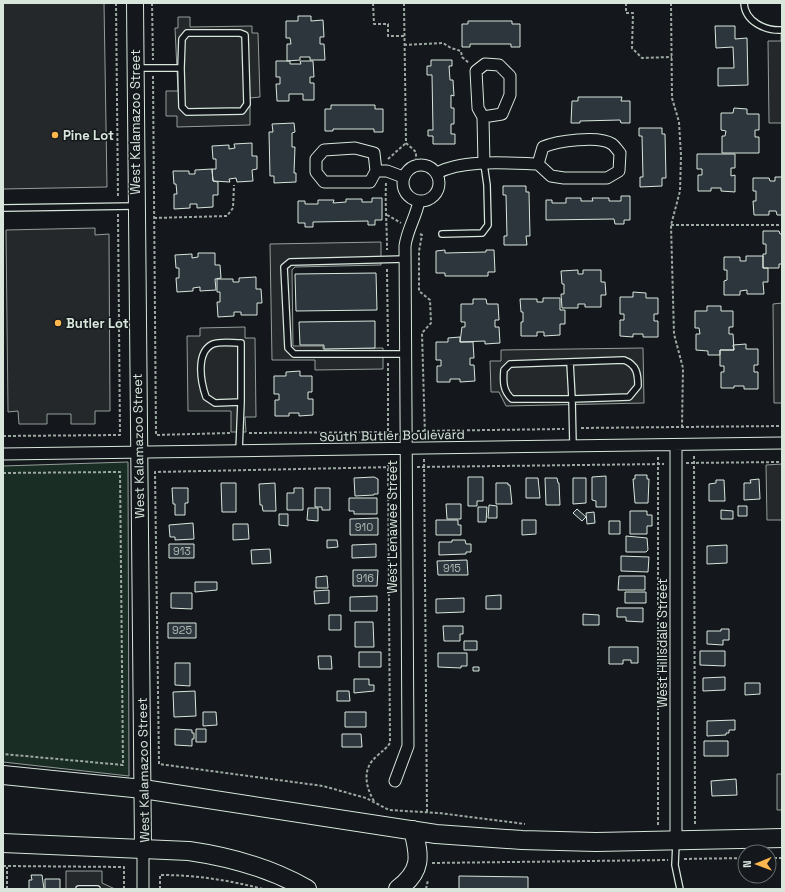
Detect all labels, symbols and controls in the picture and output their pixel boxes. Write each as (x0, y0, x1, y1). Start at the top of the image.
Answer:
street label: West Kalamazoo Street (127, 49, 144, 195)
place label: Pine Lot (63, 127, 114, 144)
marker: Pine Lot (50, 130, 60, 140)
place label: Butler Lot (66, 315, 129, 332)
marker: Butler Lot (53, 318, 63, 328)
street label: West Kalamazoo Street (129, 373, 148, 519)
street label: South Butler Boulevard (319, 426, 465, 445)
street label: West Lenawee Street (384, 460, 401, 594)
house number: 910 (355, 520, 373, 534)
house number: 913 (173, 544, 191, 558)
house number: 915 (443, 561, 461, 575)
house number: 916 (356, 571, 374, 585)
street label: West Hillsdale Street (654, 578, 671, 708)
house number: 925 (172, 623, 192, 637)
street label: West Kalamazoo Street (134, 697, 153, 843)
north arrow (737, 844, 777, 884)
text: N (740, 860, 754, 868)

